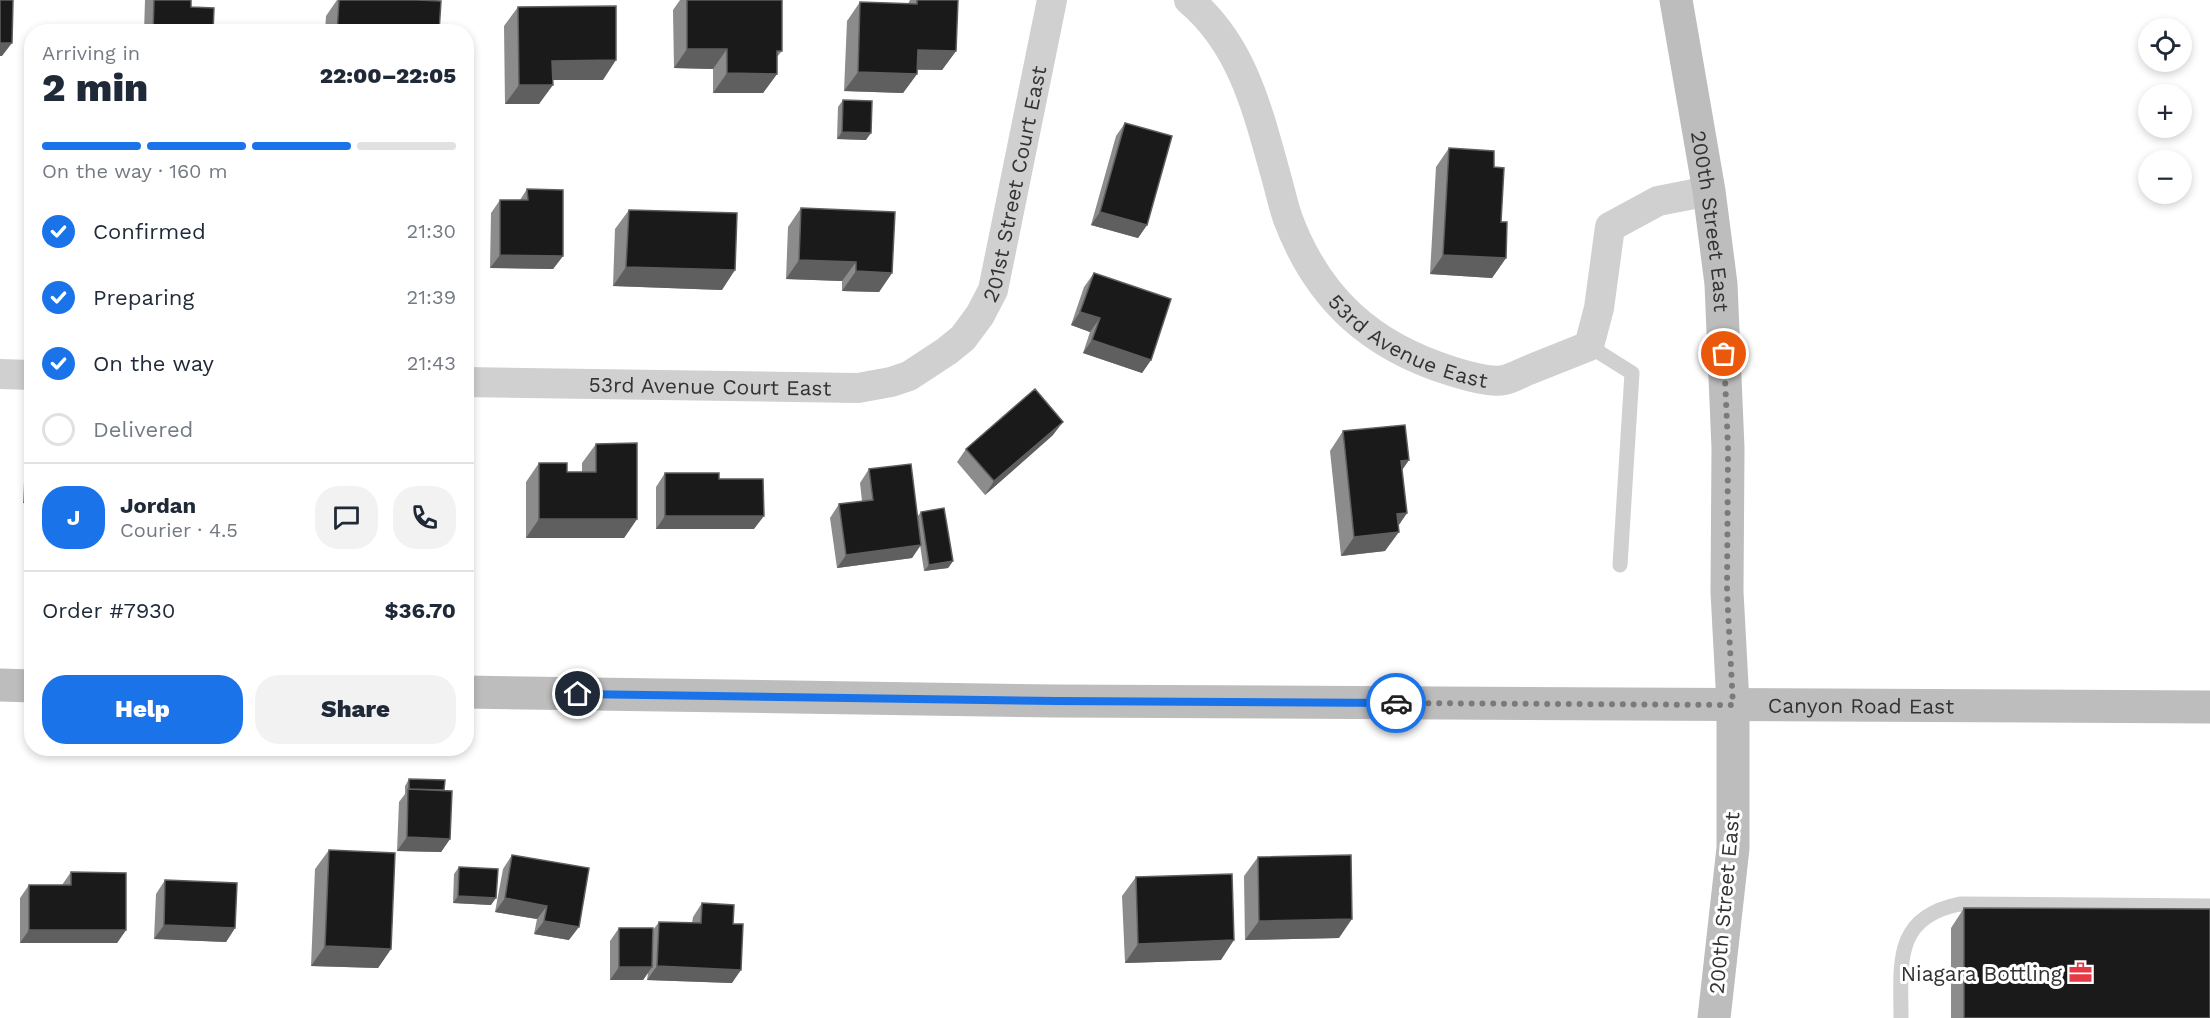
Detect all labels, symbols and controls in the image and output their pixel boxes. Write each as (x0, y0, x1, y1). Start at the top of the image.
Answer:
map controls (2138, 18, 2192, 204)
button: locate (2138, 18, 2192, 72)
text: Arriving in (42, 41, 140, 65)
text: 22:00–22:05 (320, 63, 456, 88)
street label: 201st Street Court East (977, 63, 1051, 306)
text: 2 min (42, 65, 148, 110)
button: + (2138, 84, 2192, 138)
street label: 200th Street East (1686, 128, 1735, 313)
button: − (2138, 150, 2192, 204)
text: On the way · 160 m (42, 159, 227, 183)
icon: check (42, 215, 75, 248)
text: Confirmed (93, 219, 206, 244)
text: 21:30 (407, 219, 456, 243)
icon: check (42, 281, 75, 314)
text: Preparing (93, 285, 194, 310)
text: 21:39 (407, 285, 456, 309)
street label: 53rd Avenue East (1323, 289, 1490, 392)
pin (1698, 328, 1749, 379)
icon: bag (1707, 337, 1740, 370)
icon: check (42, 347, 75, 380)
text: On the way (93, 351, 214, 376)
text: 21:43 (407, 351, 456, 375)
street label: 53rd Avenue Court East (588, 371, 832, 400)
text: Delivered (93, 417, 193, 442)
button: chat (315, 486, 378, 549)
button: phone (393, 486, 456, 549)
text: Jordan (120, 493, 196, 518)
text: J (67, 505, 80, 530)
text: Courier · 4.5 (120, 518, 238, 542)
text: Order #7930 (42, 598, 175, 623)
text: $36.70 (384, 598, 456, 623)
pin (552, 668, 603, 719)
courier (1366, 673, 1426, 733)
button: Help (42, 675, 243, 744)
button: Share (255, 675, 456, 744)
icon: home (561, 677, 594, 710)
icon: car (1380, 687, 1413, 720)
street label: Canyon Road East (1768, 692, 1954, 718)
street label: 200th Street East (1704, 811, 1744, 995)
office icon: Niagara Bottling (2067, 960, 2093, 986)
place label: Niagara Bottling (1901, 961, 2063, 986)

